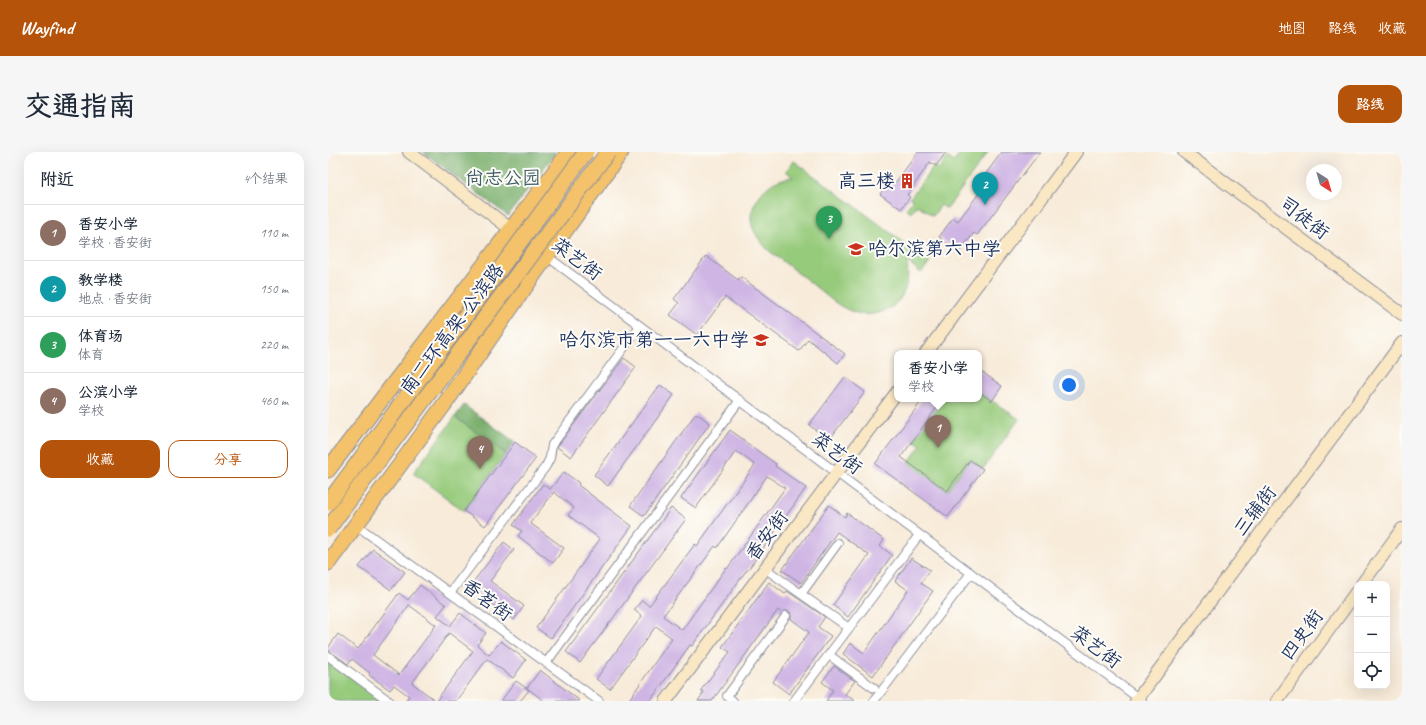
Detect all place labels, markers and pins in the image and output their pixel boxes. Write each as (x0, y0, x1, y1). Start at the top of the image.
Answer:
place label: 高三楼 (838, 169, 895, 193)
building icon: 高三楼 (898, 172, 916, 190)
pin: 2 (972, 172, 998, 205)
pin: 3 (816, 206, 842, 239)
place label: 哈尔滨第六中学 (868, 237, 1001, 261)
school or university icon: 哈尔滨第六中学 (847, 240, 865, 258)
place label: 哈尔滨市第一一六中学 (559, 328, 749, 352)
school or university icon: 哈尔滨市第一一六中学 (752, 331, 770, 349)
pin: 1 (925, 415, 951, 448)
pin: 4 (467, 436, 493, 469)

